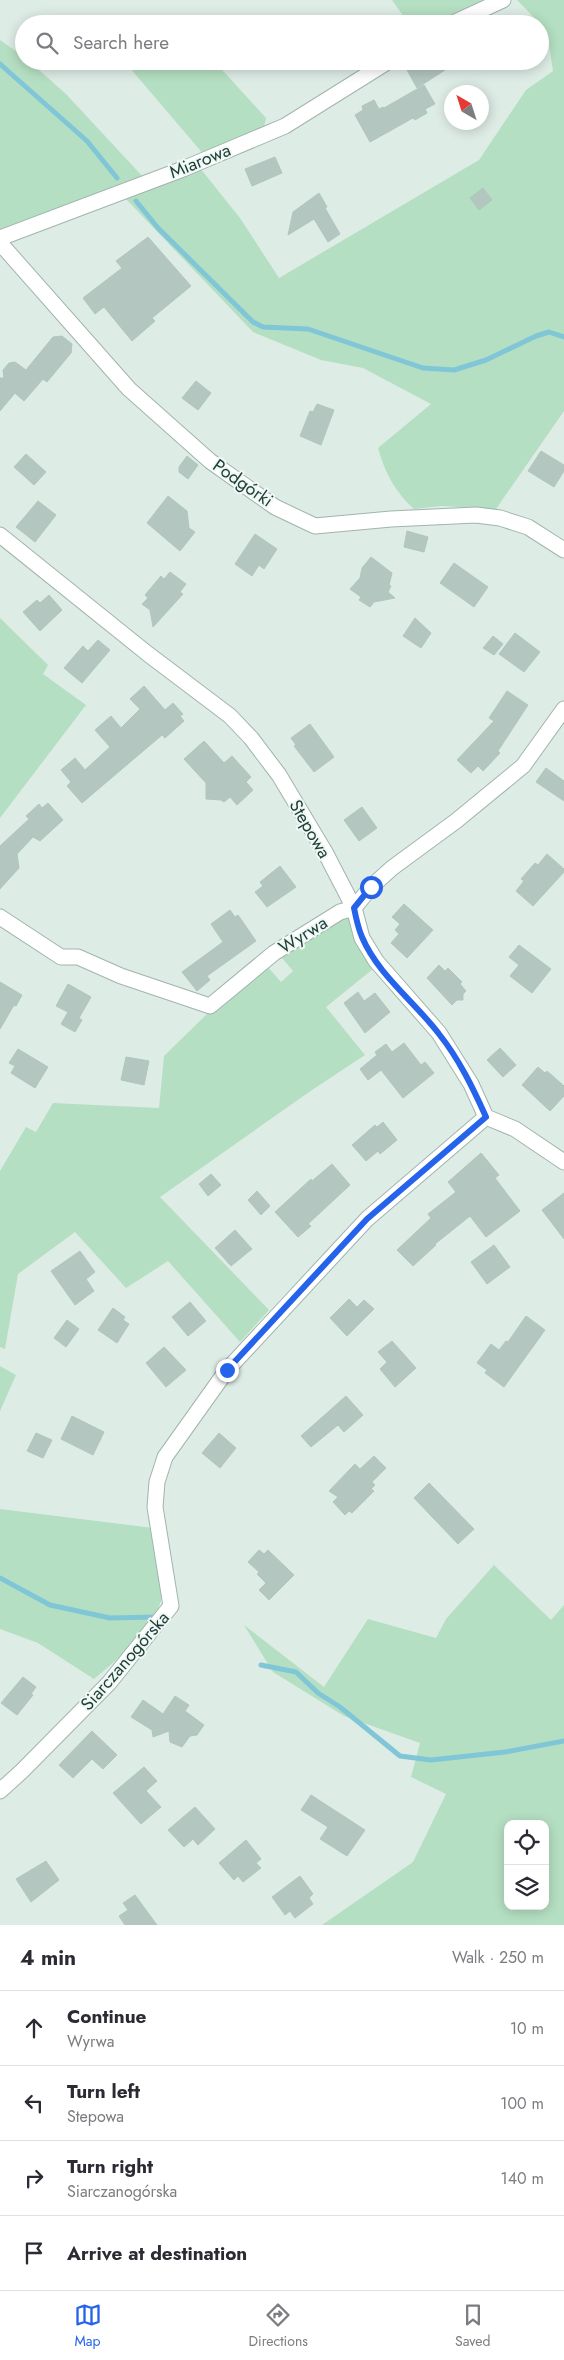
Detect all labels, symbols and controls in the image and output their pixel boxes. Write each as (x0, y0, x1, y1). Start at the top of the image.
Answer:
search box (15, 15, 549, 70)
icon: search (33, 29, 61, 57)
text: Search here (73, 29, 169, 56)
north arrow (444, 85, 489, 130)
street label: Miarowa (165, 137, 235, 185)
street label: Podgórki (208, 453, 278, 513)
street label: Stepowa (283, 795, 337, 863)
route start (360, 876, 383, 899)
street label: Wyrwa (273, 910, 333, 960)
route end (216, 1359, 239, 1382)
street label: Siarczanogórska (75, 1606, 175, 1716)
map controls (504, 1820, 549, 1910)
button: locate (504, 1820, 549, 1865)
button: layers (504, 1865, 549, 1910)
text: 4 min (20, 1943, 76, 1973)
text: Walk · 250 m (452, 1946, 544, 1969)
text: Continue (67, 2003, 146, 2030)
icon: ahead (20, 2014, 48, 2042)
text: 10 m (510, 2017, 544, 2040)
text: Wyrwa (67, 2030, 114, 2053)
text: Turn left (67, 2078, 140, 2105)
icon: left (20, 2089, 48, 2117)
text: 100 m (500, 2092, 544, 2115)
text: Stepowa (67, 2105, 124, 2128)
text: Turn right (67, 2153, 153, 2180)
icon: right (20, 2164, 48, 2192)
text: 140 m (501, 2167, 544, 2190)
text: Siarczanogórska (67, 2180, 177, 2203)
icon: arrive (20, 2239, 48, 2267)
text: Arrive at destination (67, 2240, 247, 2267)
tab: Map (74, 2301, 102, 2351)
tab: Directions (249, 2301, 308, 2351)
tab: Saved (455, 2301, 490, 2351)

